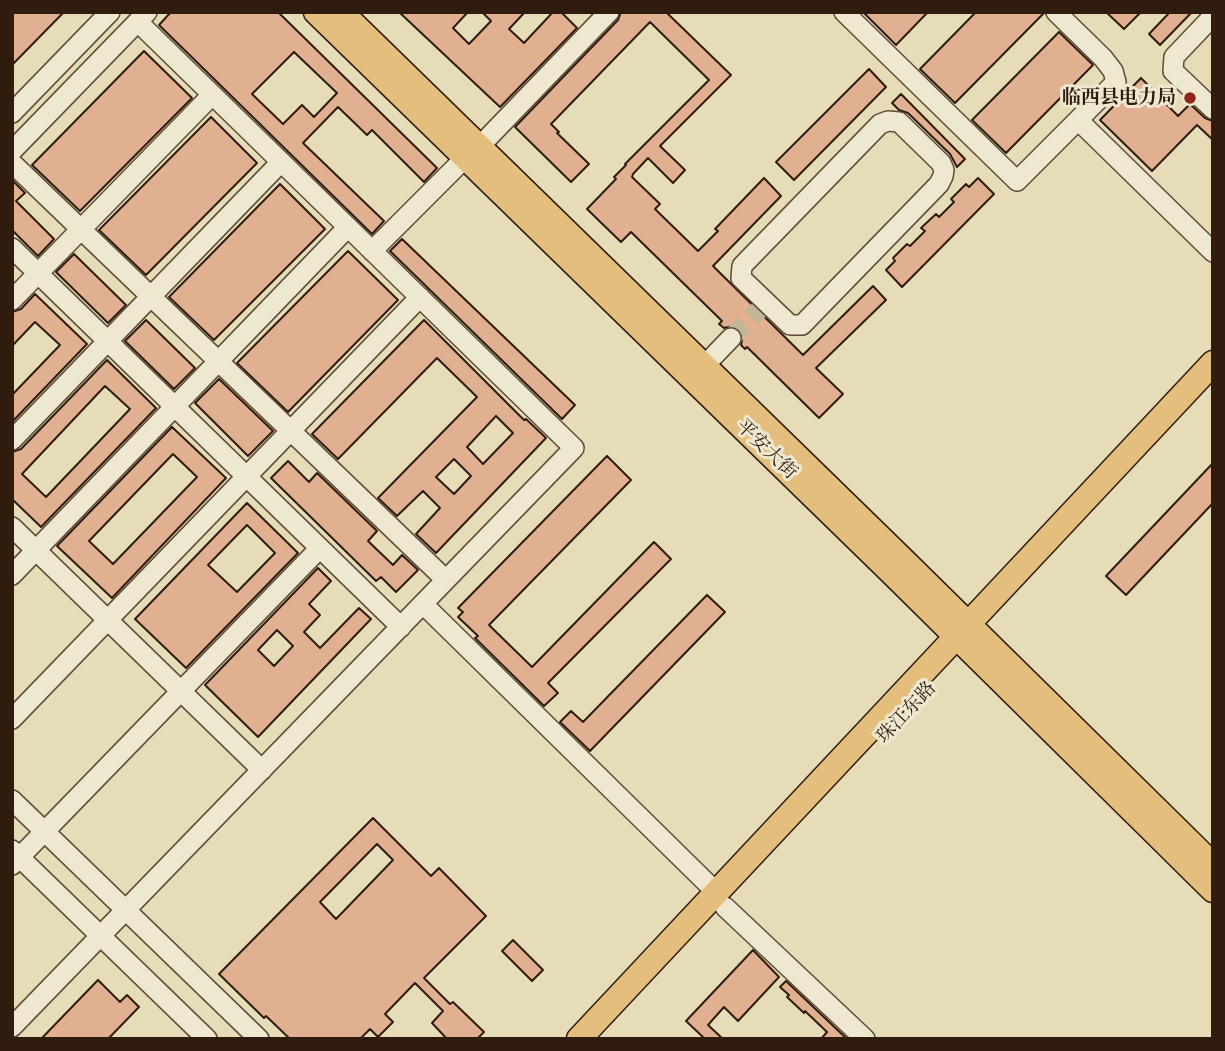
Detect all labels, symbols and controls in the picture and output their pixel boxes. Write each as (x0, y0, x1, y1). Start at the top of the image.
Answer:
place label: 临西县电力局 (1062, 87, 1176, 109)
marker: 临西县电力局 (1182, 90, 1198, 106)
street label: 平安大街 (731, 415, 801, 485)
street label: 珠江东路 (873, 677, 941, 749)

